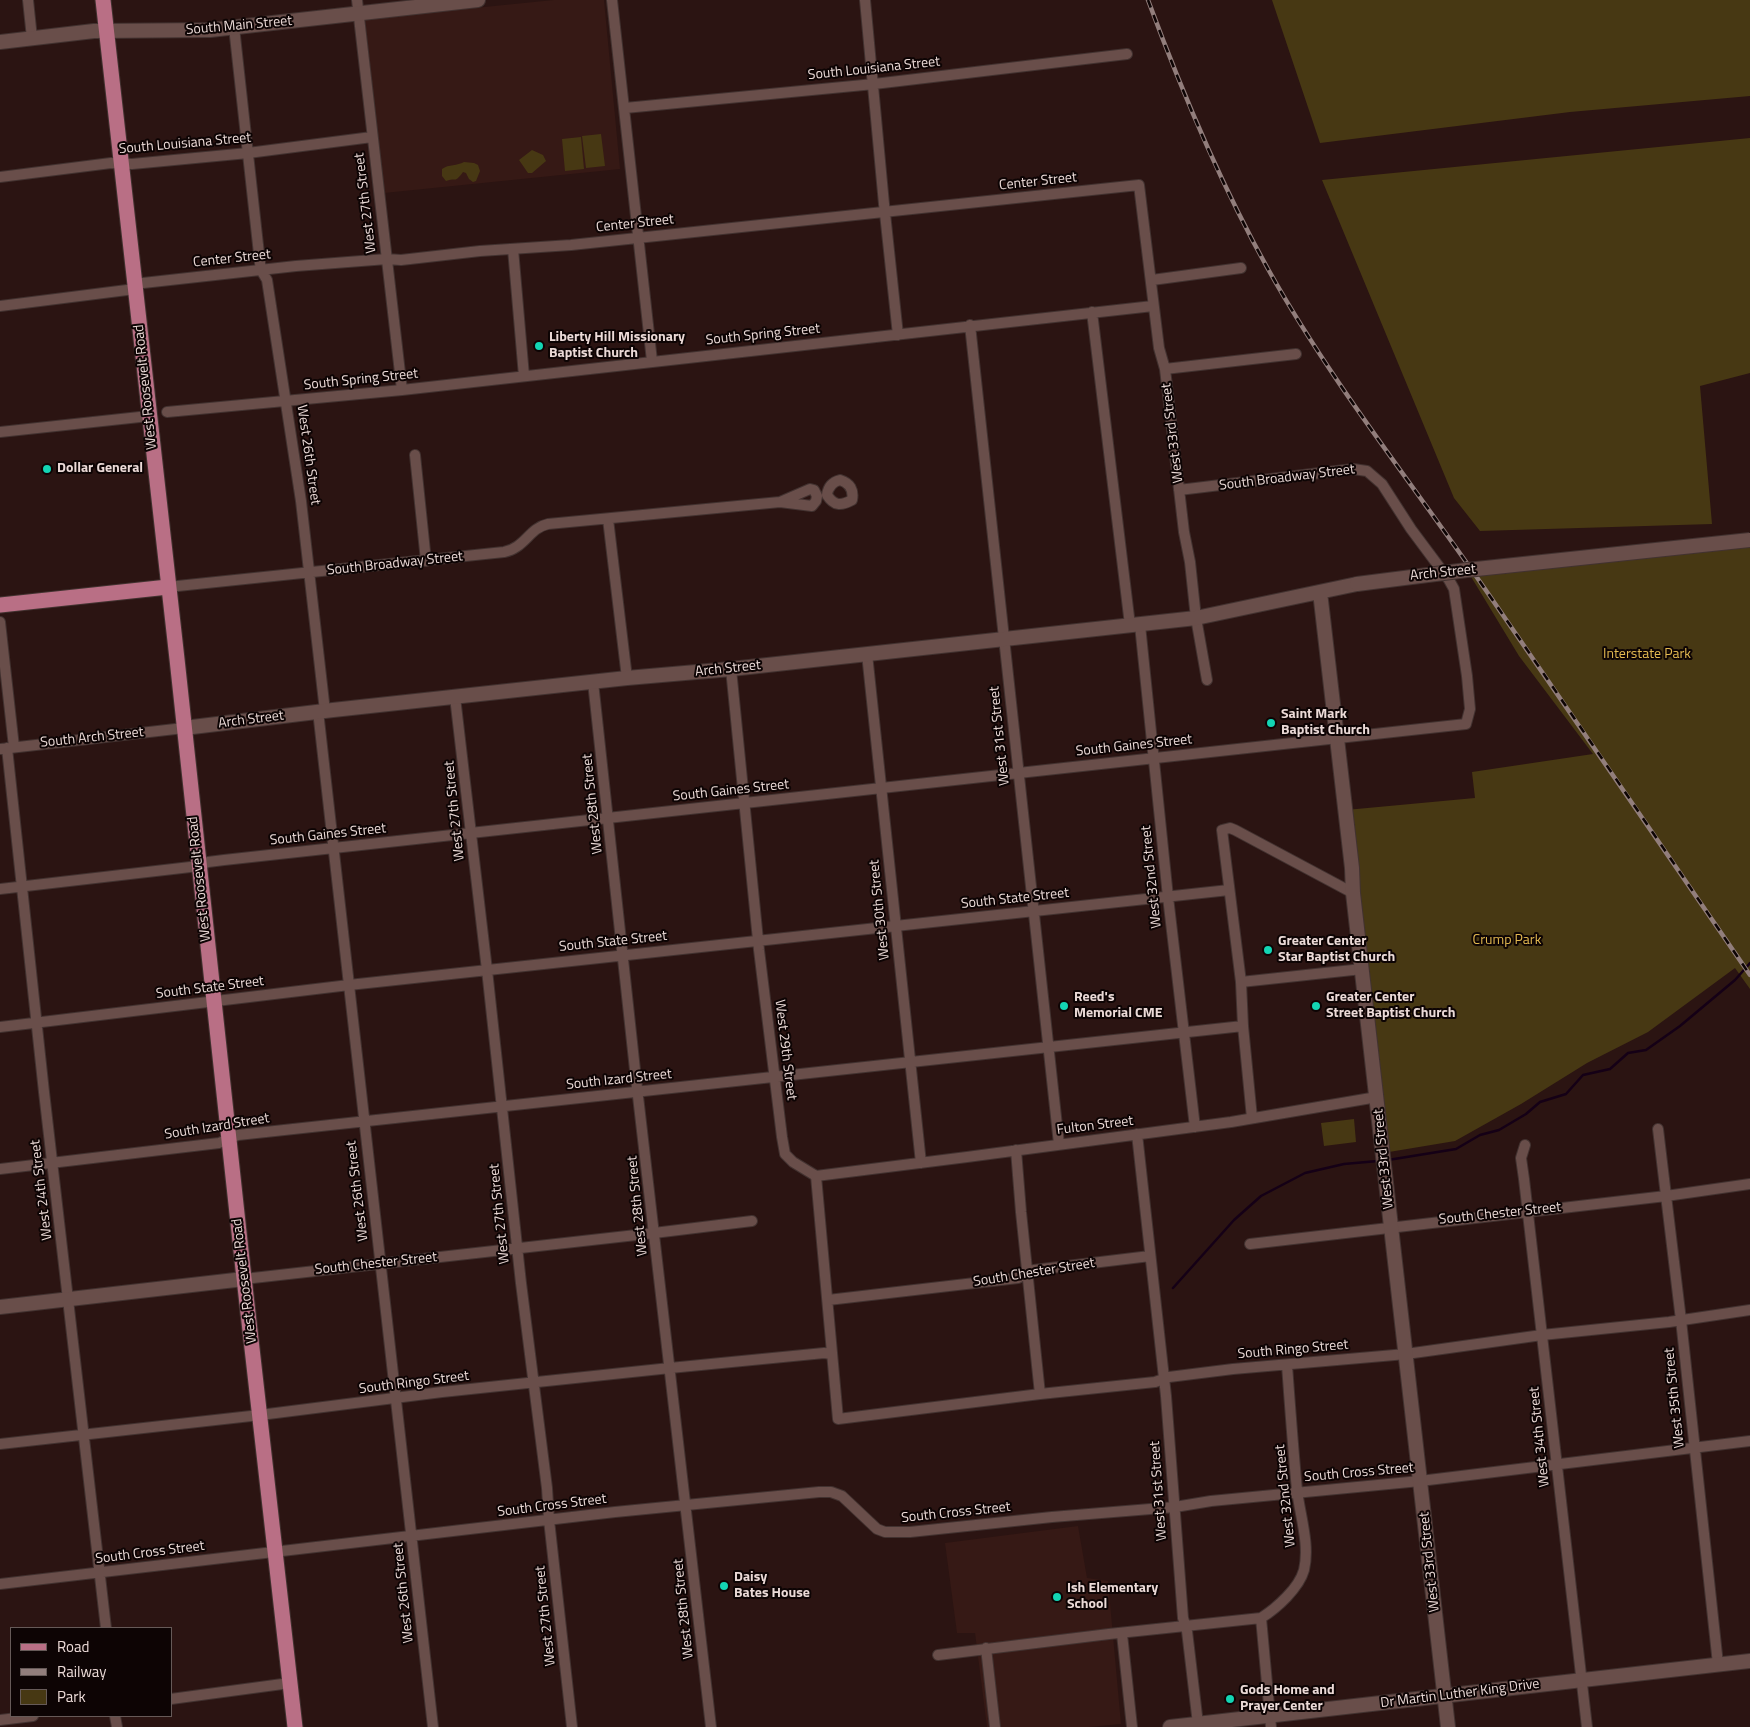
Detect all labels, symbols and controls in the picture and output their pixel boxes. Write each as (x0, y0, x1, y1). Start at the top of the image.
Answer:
street label: South Main Street (185, 13, 293, 39)
street label: South Louisiana Street (807, 54, 941, 84)
street label: South Louisiana Street (118, 130, 252, 158)
street label: West 27th Street (352, 152, 380, 254)
street label: Center Street (998, 170, 1078, 194)
street label: Center Street (595, 212, 675, 236)
street label: Center Street (192, 247, 272, 271)
street label: South Spring Street (705, 321, 821, 349)
street label: West Roosevelt Road (131, 324, 161, 450)
place label: Liberty Hill Missionary Baptist Church (549, 330, 685, 362)
marker: Liberty Hill Missionary Baptist Church (533, 340, 545, 352)
street label: South Spring Street (303, 366, 419, 394)
street label: West 33rd Street (1159, 382, 1187, 484)
street label: West 26th Street (293, 404, 323, 506)
place label: Dollar General (57, 461, 143, 477)
street label: South Broadway Street (1218, 461, 1356, 495)
marker: Dollar General (41, 463, 53, 475)
street label: South Broadway Street (326, 549, 464, 579)
street label: Arch Street (1409, 561, 1477, 585)
park label: Interstate Park (1603, 647, 1691, 663)
street label: Arch Street (694, 657, 762, 681)
street label: West 31st Street (986, 685, 1014, 787)
place label: Saint Mark Baptist Church (1281, 707, 1370, 740)
street label: Arch Street (217, 708, 285, 732)
marker: Saint Mark Baptist Church (1265, 717, 1277, 729)
street label: South Arch Street (40, 724, 144, 752)
street label: South Gaines Street (1075, 732, 1193, 760)
street label: West 28th Street (579, 753, 607, 855)
street label: West 27th Street (441, 760, 469, 862)
street label: South Gaines Street (672, 777, 790, 805)
street label: West Roosevelt Road (185, 816, 215, 942)
street label: South Gaines Street (269, 821, 387, 849)
street label: West 32nd Street (1138, 825, 1166, 929)
street label: West 30th Street (866, 859, 894, 961)
street label: South State Street (960, 885, 1070, 913)
street label: South State Street (558, 928, 668, 956)
park label: Crump Park (1473, 933, 1541, 949)
place label: Greater Center Star Baptist Church (1278, 934, 1395, 966)
marker: Greater Center Star Baptist Church (1262, 944, 1274, 956)
street label: South State Street (155, 973, 265, 1003)
place label: Reed's Memorial CME (1074, 990, 1162, 1022)
place label: Greater Center Street Baptist Church (1326, 990, 1455, 1022)
street label: West 29th Street (771, 999, 799, 1101)
marker: Reed's Memorial CME (1058, 1000, 1070, 1012)
marker: Greater Center Street Baptist Church (1310, 1000, 1322, 1012)
street label: South Izard Street (565, 1066, 673, 1094)
street label: West 33rd Street (1370, 1108, 1398, 1210)
street label: South Izard Street (163, 1110, 271, 1144)
street label: Fulton Street (1056, 1113, 1134, 1139)
street label: West 24th Street (28, 1139, 56, 1241)
street label: West 26th Street (344, 1140, 372, 1242)
street label: West 28th Street (624, 1155, 652, 1257)
street label: West 27th Street (486, 1163, 514, 1265)
street label: South Chester Street (1438, 1199, 1562, 1229)
street label: West Roosevelt Road (229, 1218, 261, 1344)
street label: South Chester Street (314, 1249, 438, 1279)
street label: South Chester Street (972, 1255, 1096, 1291)
street label: South Ringo Street (1237, 1337, 1349, 1363)
street label: West 35th Street (1661, 1347, 1689, 1449)
street label: South Ringo Street (358, 1368, 470, 1398)
street label: West 34th Street (1526, 1386, 1554, 1488)
street label: West 31st Street (1147, 1441, 1171, 1541)
street label: West 32nd Street (1272, 1444, 1300, 1548)
street label: South Cross Street (1304, 1460, 1414, 1486)
street label: South Cross Street (496, 1491, 608, 1521)
street label: South Cross Street (901, 1499, 1011, 1527)
street label: West 33rd Street (1416, 1511, 1444, 1613)
street label: South Cross Street (94, 1538, 206, 1568)
street label: West 26th Street (390, 1542, 418, 1644)
street label: West 28th Street (670, 1558, 698, 1660)
street label: West 27th Street (532, 1565, 560, 1667)
place label: Daisy Bates House (734, 1570, 810, 1602)
marker: Daisy Bates House (718, 1580, 730, 1592)
place label: Ish Elementary School (1067, 1581, 1158, 1614)
marker: Ish Elementary School (1051, 1591, 1063, 1603)
legend (10, 1627, 172, 1717)
text: Road (57, 1635, 89, 1658)
text: Railway (57, 1660, 107, 1683)
street label: Dr Martin Luther King Drive (1380, 1676, 1540, 1712)
place label: Gods Home and Prayer Center (1240, 1683, 1335, 1715)
text: Park (57, 1685, 86, 1708)
marker: Gods Home and Prayer Center (1224, 1693, 1236, 1705)

